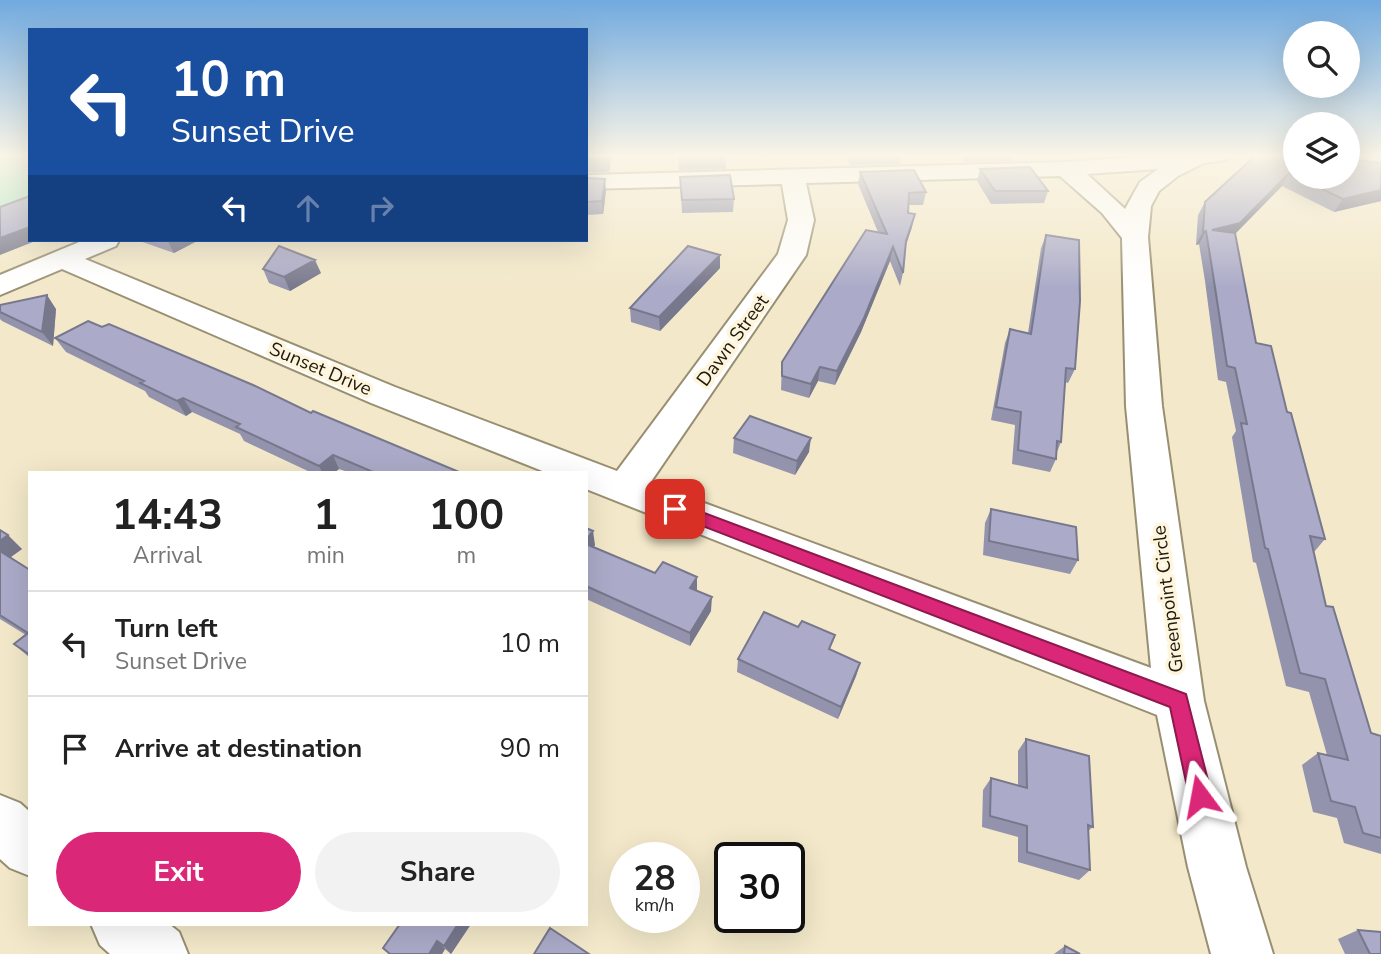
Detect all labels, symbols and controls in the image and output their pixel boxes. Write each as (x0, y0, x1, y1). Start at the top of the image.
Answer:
map controls (1283, 21, 1360, 189)
button: search (1283, 21, 1360, 98)
text: 10 m (171, 46, 286, 113)
icon: left (56, 56, 147, 147)
text: Sunset Drive (171, 110, 355, 153)
button: layers (1283, 112, 1360, 189)
icon: left (216, 189, 254, 227)
icon: ahead (289, 189, 327, 227)
icon: right (362, 189, 400, 227)
street label: Dawn Street (691, 289, 775, 392)
street label: Sunset Drive (265, 336, 376, 402)
pin (645, 479, 705, 539)
text: 14:43 (112, 487, 223, 544)
text: 1 (313, 487, 338, 544)
text: 100 (429, 487, 504, 544)
icon: arrive (656, 490, 694, 528)
street label: Greenpoint Circle (1146, 524, 1190, 674)
text: Arrival (133, 540, 202, 571)
text: min (307, 540, 345, 571)
text: m (457, 540, 476, 571)
text: Turn left (115, 611, 218, 646)
icon: left (56, 625, 94, 663)
text: 10 m (500, 626, 560, 661)
text: Sunset Drive (115, 646, 247, 677)
icon: arrive (56, 730, 94, 768)
text: Arrive at destination (115, 731, 362, 766)
text: 90 m (500, 731, 560, 766)
position arrow (1163, 759, 1237, 833)
button: Exit (56, 832, 301, 912)
button: Share (315, 832, 560, 912)
speed limit sign: 30 (714, 842, 805, 933)
text: 28 (633, 855, 676, 902)
text: km/h (635, 893, 674, 917)

